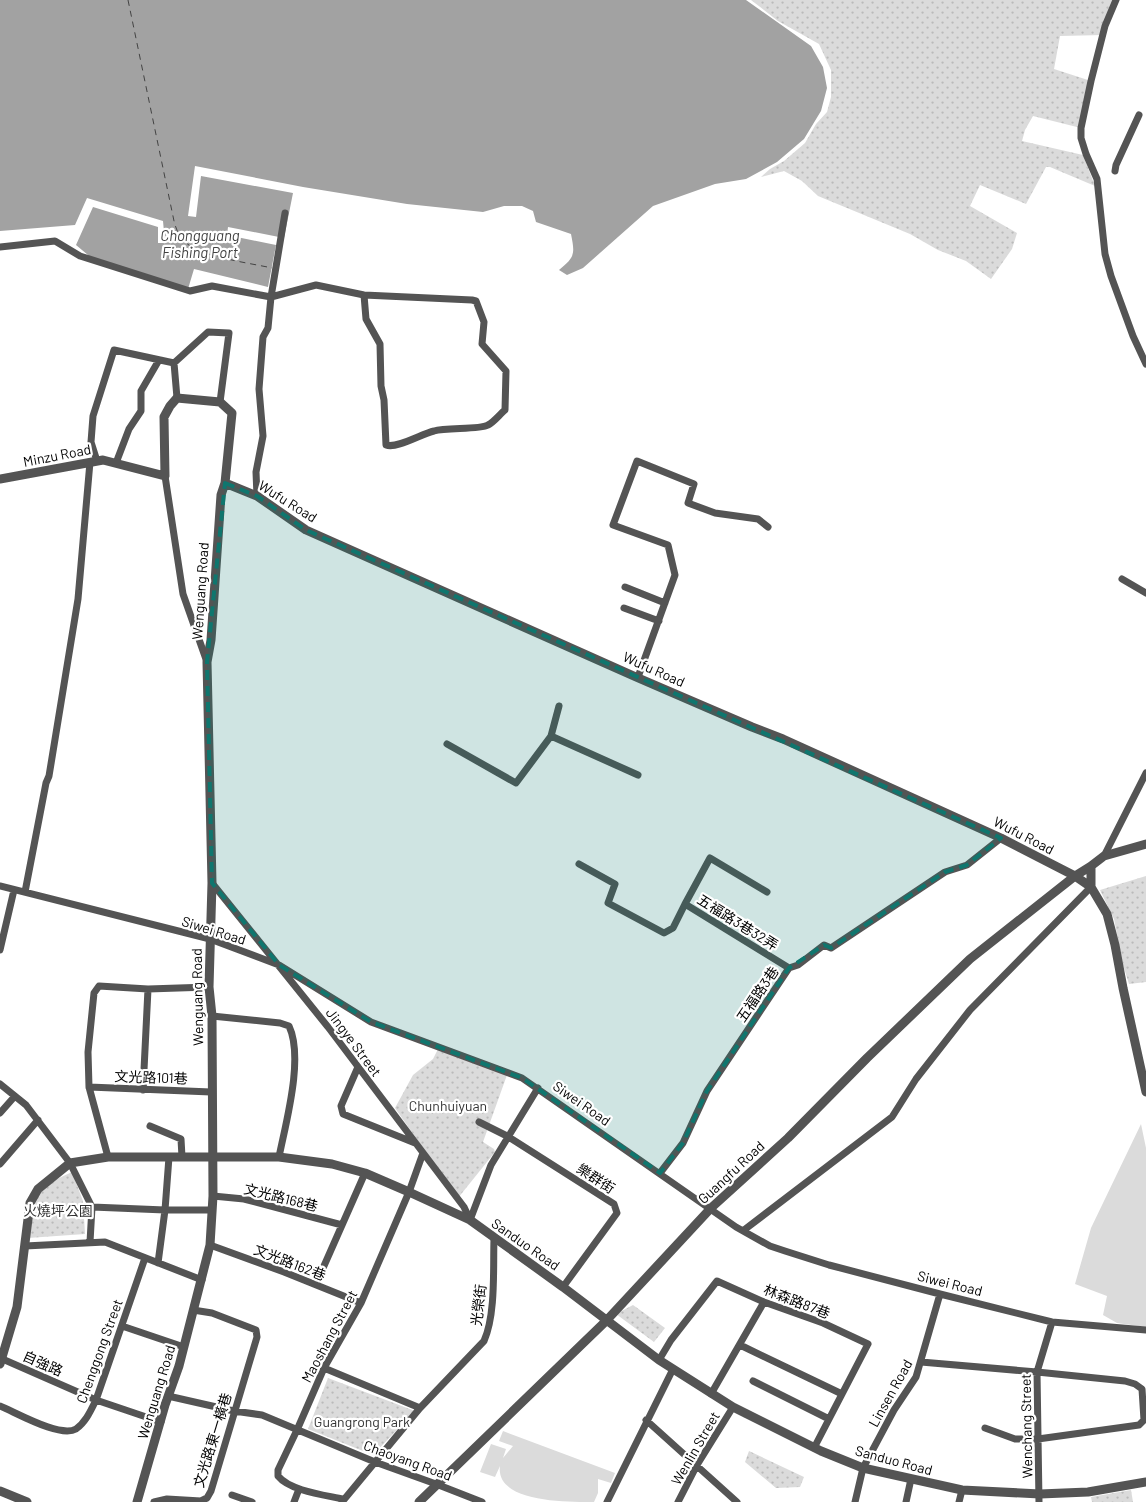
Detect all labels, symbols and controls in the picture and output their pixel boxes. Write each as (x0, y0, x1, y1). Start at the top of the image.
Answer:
water label: Chongguang Fishing Port (160, 226, 240, 261)
street label: Minzu Road (22, 440, 92, 470)
street label: Wufu Road (256, 476, 320, 526)
street label: Wenguang Road (188, 542, 212, 640)
street label: Wufu Road (620, 648, 688, 690)
street label: Wufu Road (991, 812, 1057, 858)
street label: 五福路3巷32弄 (695, 890, 781, 954)
street label: Siwei Road (180, 912, 248, 948)
street label: Wenguang Road (188, 948, 206, 1046)
street label: 五福路3巷 (732, 963, 782, 1025)
street label: Jingye Street (323, 1004, 385, 1080)
street label: 文光路101巷 (114, 1067, 188, 1087)
street label: Siwei Road (550, 1077, 614, 1129)
park label: Chunhuiyuan (409, 1097, 487, 1114)
street label: Guangfu Road (694, 1137, 768, 1207)
street label: 樂群街 (574, 1159, 618, 1197)
street label: 文光路168巷 (242, 1180, 320, 1214)
park label: 火燒坪公園 (23, 1202, 93, 1219)
street label: Sanduo Road (489, 1214, 563, 1274)
street label: 文光路162巷 (252, 1241, 328, 1283)
street label: Siwei Road (916, 1267, 984, 1299)
street label: 林森路87巷 (761, 1281, 833, 1321)
street label: 光榮街 (467, 1283, 489, 1327)
street label: Maoshang Street (297, 1287, 361, 1385)
street label: Chenggong Street (72, 1297, 126, 1405)
street label: Wenguang Road (134, 1343, 178, 1441)
street label: 自強路 (20, 1347, 66, 1379)
street label: Linsen Road (864, 1356, 916, 1430)
street label: Wenchang Street (1017, 1374, 1035, 1478)
street label: 文光路東一橫巷 (190, 1391, 234, 1489)
street label: Wenlin Street (667, 1408, 723, 1488)
park label: Guangrong Park (314, 1413, 410, 1430)
street label: Chaoyang Road (361, 1436, 455, 1484)
street label: Sanduo Road (854, 1442, 934, 1478)

